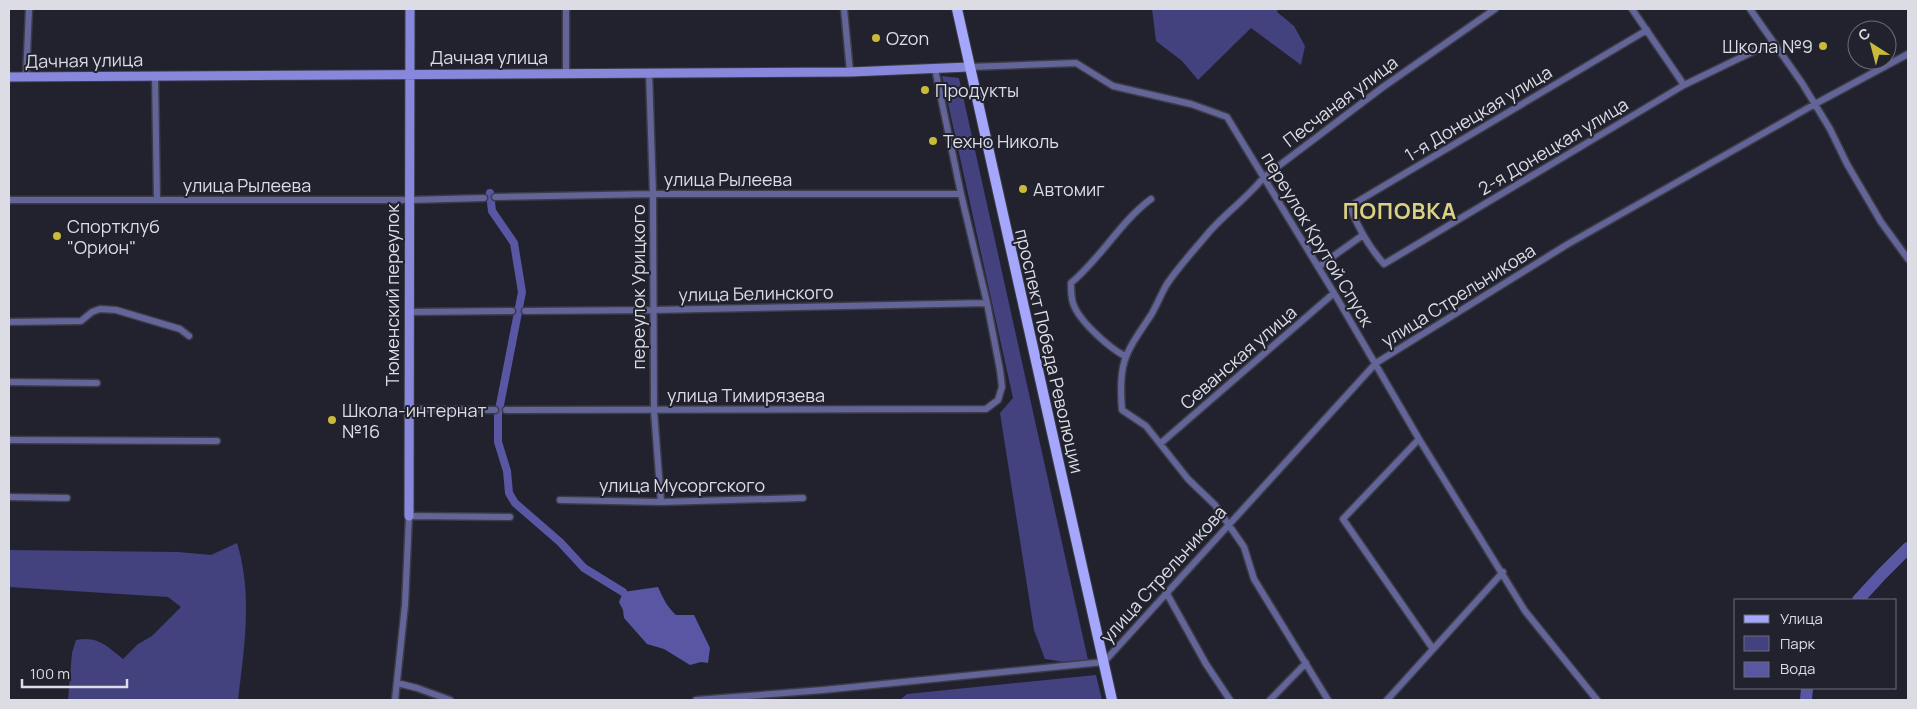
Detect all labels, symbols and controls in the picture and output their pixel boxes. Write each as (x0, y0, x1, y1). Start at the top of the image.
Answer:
north arrow (1847, 20, 1897, 70)
text: С (1854, 23, 1874, 45)
place label: Ozon (886, 26, 929, 50)
marker: Ozon (870, 32, 882, 44)
place label: Школа №9 (1722, 34, 1813, 58)
marker: Школа №9 (1817, 40, 1829, 52)
street label: Дачная улица (430, 45, 548, 69)
street label: Дачная улица (25, 47, 143, 73)
street label: Песчаная улица (1278, 50, 1402, 152)
street label: 1-я Донецкая улица (1400, 60, 1556, 166)
place label: Продукты (935, 78, 1019, 102)
marker: Продукты (919, 84, 931, 96)
street label: 2-я Донецкая улица (1474, 92, 1632, 200)
place label: Техно Николь (943, 129, 1059, 153)
marker: Техно Николь (927, 135, 939, 147)
street label: переулок Крутой Спуск (1256, 147, 1380, 332)
street label: улица Рылеева (664, 167, 792, 191)
street label: улица Рылеева (183, 173, 311, 197)
place label: Автомиг (1033, 177, 1105, 201)
marker: Автомиг (1017, 183, 1029, 195)
district label: ПОПОВКА (1343, 196, 1457, 226)
street label: Тюменский переулок (380, 203, 404, 386)
street label: переулок Урицкого (626, 204, 650, 370)
place label: Спортклуб "Орион" (67, 214, 160, 259)
street label: проспект Победа Революции (1010, 226, 1090, 476)
marker: Спортклуб "Орион" (51, 230, 63, 242)
street label: улица Стрельникова (1376, 238, 1540, 352)
street label: улица Белинского (678, 280, 834, 306)
street label: Севанская улица (1175, 300, 1301, 414)
street label: улица Тимирязева (667, 383, 825, 407)
place label: Школа-интернат №16 (342, 398, 487, 443)
marker: Школа-интернат №16 (326, 414, 338, 426)
street label: улица Мусоргского (599, 473, 765, 497)
street label: улица Стрельникова (1095, 500, 1231, 648)
legend (1734, 599, 1897, 689)
text: Улица (1780, 608, 1823, 629)
text: Парк (1780, 633, 1816, 654)
scale bar (22, 656, 128, 688)
text: Вода (1780, 658, 1815, 679)
text: 100 m (30, 663, 70, 684)

